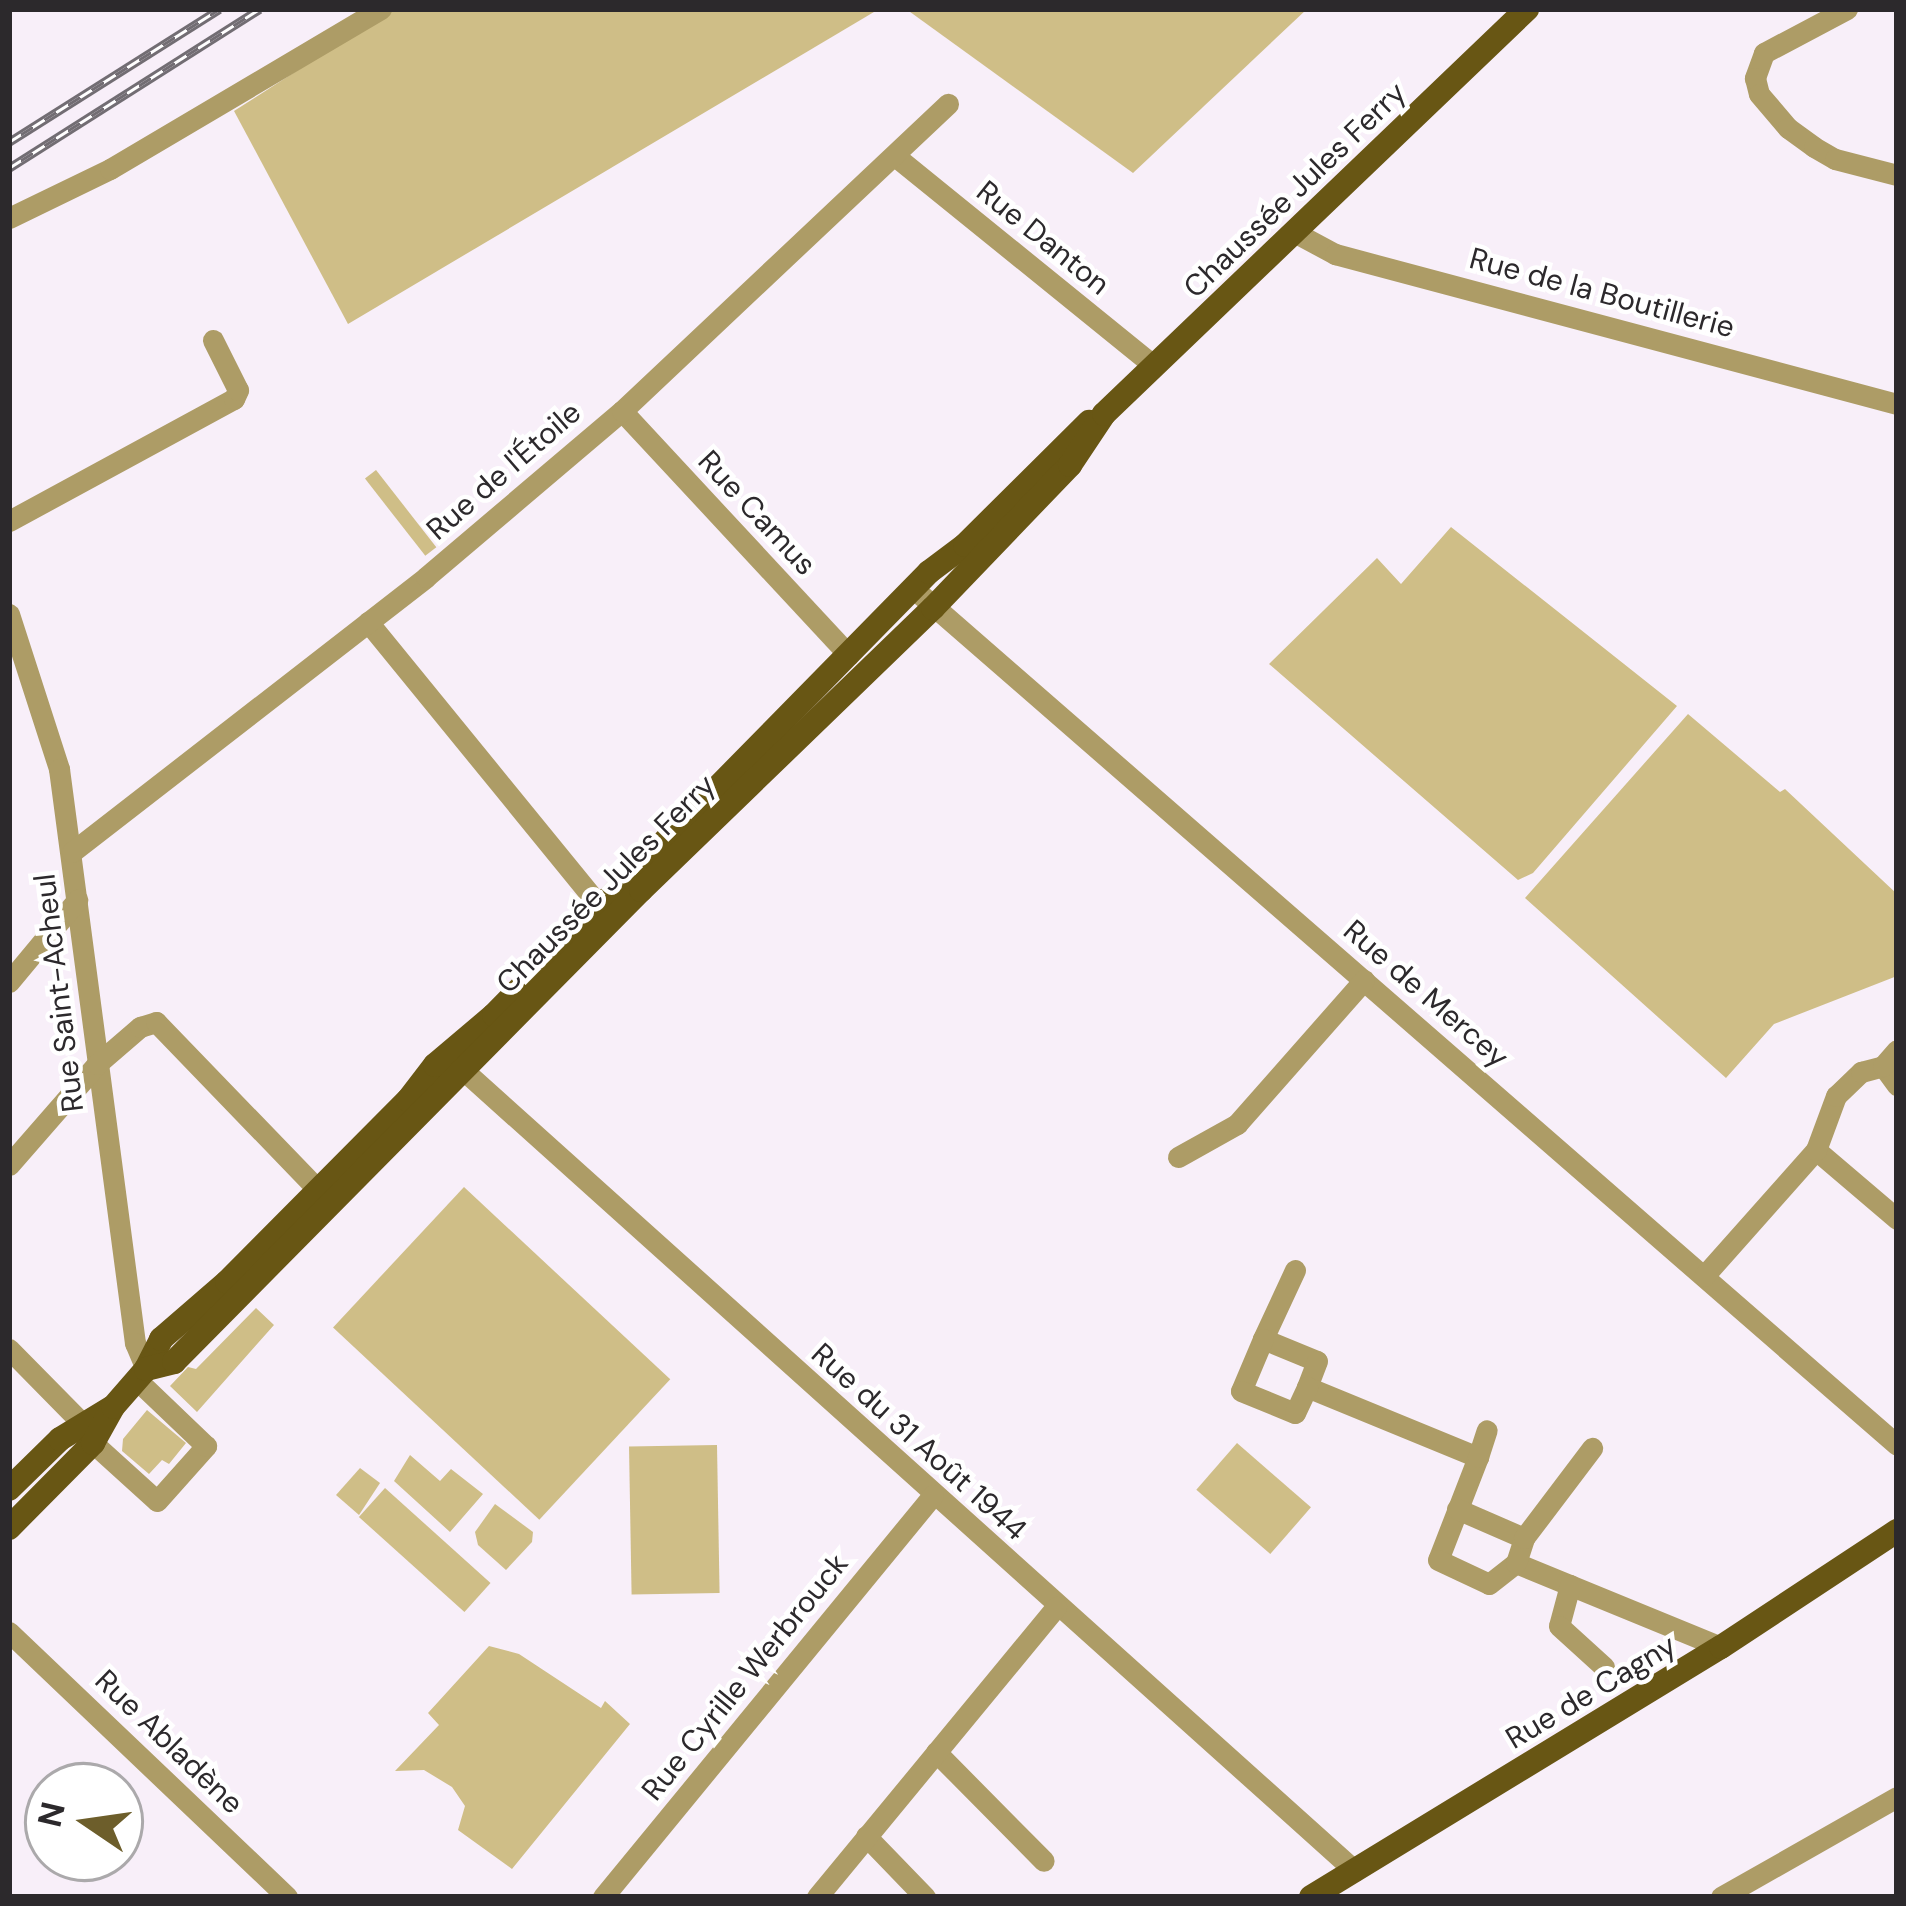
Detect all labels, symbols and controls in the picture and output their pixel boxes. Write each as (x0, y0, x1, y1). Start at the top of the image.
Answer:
street label: Chaussée Jules Ferry (1176, 75, 1414, 305)
street label: Rue Danton (969, 173, 1117, 303)
street label: Rue de la Boutillerie (1466, 240, 1738, 346)
street label: Rue de l'Étoile (420, 394, 588, 548)
street label: Rue Camus (690, 443, 824, 583)
street label: Chaussée Jules Ferry (489, 767, 723, 1001)
street label: Rue Saint-Acheul (27, 872, 91, 1114)
street label: Rue de Mercey (1336, 913, 1516, 1075)
street label: Rue du 31 Août 1944 (804, 1336, 1034, 1548)
street label: Rue Cyrille Werbrouck (634, 1546, 856, 1808)
street label: Rue de Cagny (1499, 1627, 1683, 1757)
street label: Rue Abladène (87, 1662, 251, 1822)
north arrow (24, 1762, 144, 1882)
text: N (28, 1798, 75, 1831)

